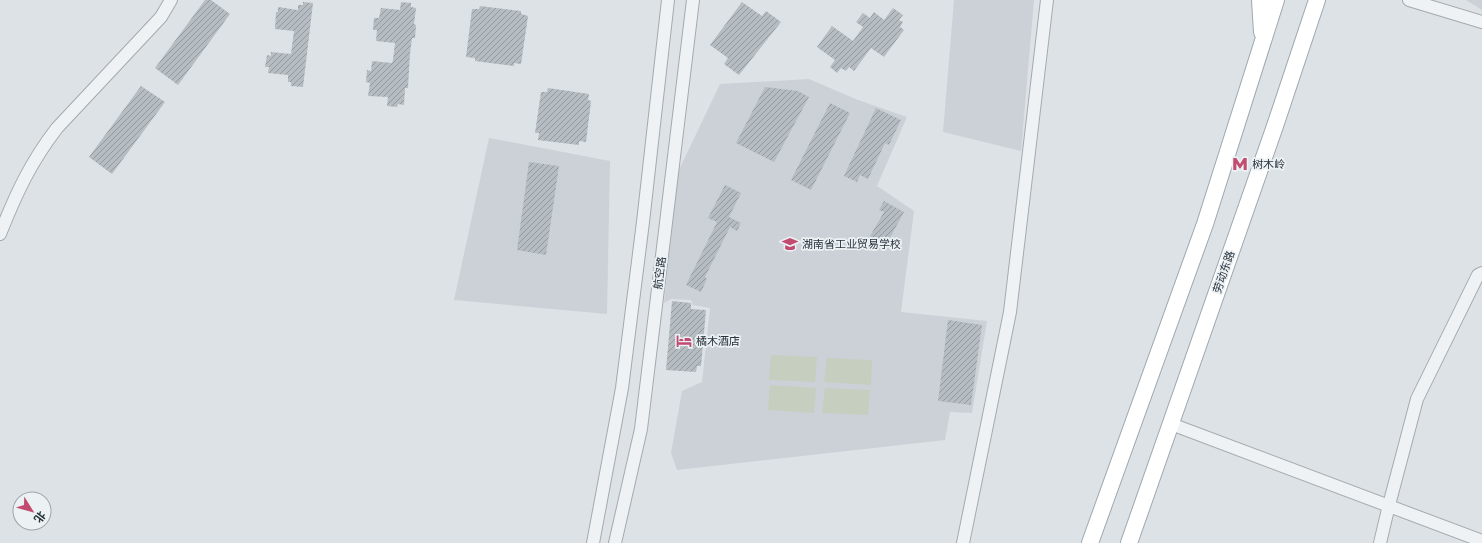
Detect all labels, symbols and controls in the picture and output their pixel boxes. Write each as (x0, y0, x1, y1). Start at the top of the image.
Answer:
metro station icon: 树木岭 (1231, 155, 1249, 173)
place label: 树木岭 (1252, 158, 1285, 171)
school or university icon: 湖南省工业贸易学校 (781, 235, 799, 253)
place label: 湖南省工业贸易学校 (802, 238, 901, 251)
street label: 劳动东路 (1211, 249, 1237, 295)
street label: 航空路 (652, 256, 668, 290)
hotel icon: 橘木酒店 (675, 332, 693, 350)
place label: 橘木酒店 (696, 335, 740, 348)
north arrow (12, 491, 52, 531)
text: 北 (31, 508, 48, 525)

